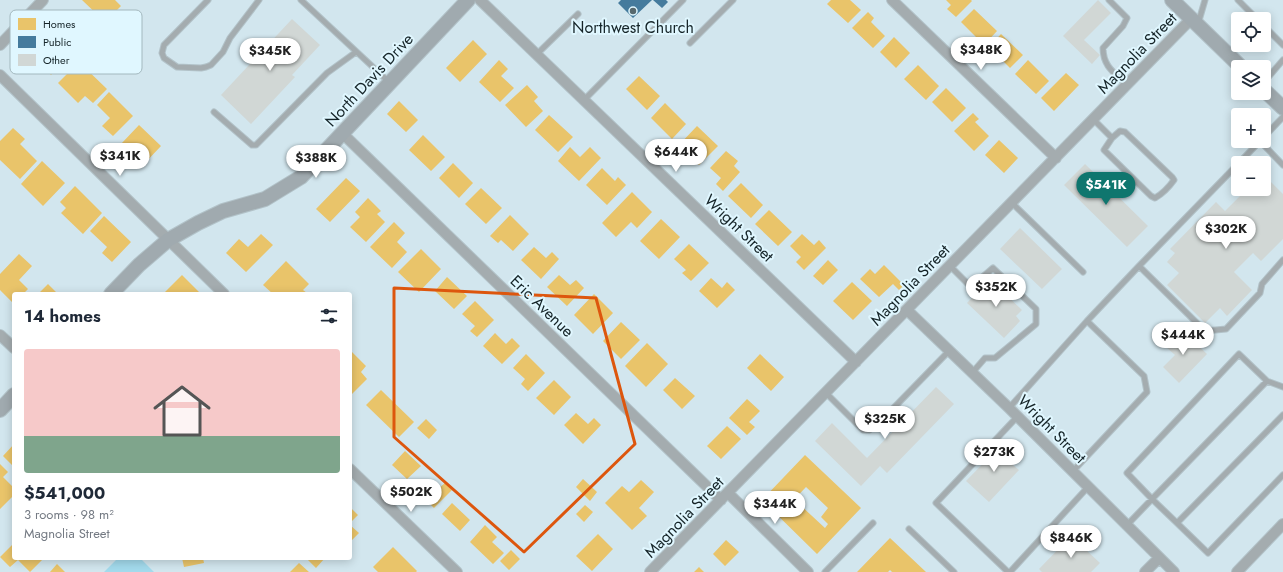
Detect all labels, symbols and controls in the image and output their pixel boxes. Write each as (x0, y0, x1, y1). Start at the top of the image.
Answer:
marker: Northwest Church (628, 6, 638, 16)
street label: Magnolia Street (1092, 7, 1182, 99)
legend (10, 10, 142, 74)
map controls (1231, 12, 1271, 196)
button: locate (1231, 12, 1271, 52)
text: Homes (43, 16, 76, 32)
place label: Northwest Church (572, 16, 694, 39)
street label: North Davis Drive (320, 28, 418, 132)
text: Public (43, 34, 72, 50)
pin: $348K (953, 37, 1009, 71)
pin: $345K (242, 38, 298, 72)
text: $348K (960, 40, 1002, 59)
text: $345K (249, 41, 291, 60)
text: Other (43, 52, 70, 68)
button: layers (1231, 60, 1271, 100)
button: + (1231, 108, 1271, 148)
pin: $644K (648, 139, 704, 173)
text: $644K (654, 142, 698, 161)
pin: $341K (92, 143, 148, 177)
pin: $388K (288, 145, 344, 179)
text: $341K (100, 146, 140, 165)
text: $388K (295, 148, 337, 167)
button: − (1231, 156, 1271, 196)
pin: $541K (1078, 172, 1134, 206)
text: $541K (1085, 175, 1127, 194)
street label: Wright Street (699, 189, 779, 267)
pin: $302K (1198, 216, 1254, 250)
text: $302K (1205, 219, 1247, 238)
street label: Magnolia Street (865, 239, 955, 331)
street label: Eric Avenue (505, 270, 579, 342)
pin: $352K (968, 274, 1024, 308)
text: $352K (975, 277, 1017, 296)
text: 14 homes (24, 304, 101, 328)
icon: filters (318, 305, 340, 327)
pin: $444K (1155, 322, 1211, 356)
text: $444K (1161, 325, 1205, 344)
icon: home (146, 375, 218, 447)
street label: Wright Street (1013, 390, 1092, 469)
pin: $325K (857, 406, 913, 440)
text: $325K (864, 409, 906, 428)
pin: $273K (966, 439, 1022, 473)
text: $273K (973, 442, 1015, 461)
street label: Magnolia Street (639, 471, 729, 563)
pin: $502K (383, 479, 439, 513)
text: $541,000 (24, 481, 105, 505)
text: $502K (390, 482, 432, 501)
pin: $344K (747, 491, 803, 525)
text: $344K (753, 494, 797, 513)
text: 3 rooms · 98 m² (24, 505, 114, 524)
text: Magnolia Street (24, 524, 110, 543)
pin: $846K (1043, 525, 1099, 559)
text: $846K (1049, 528, 1093, 547)

